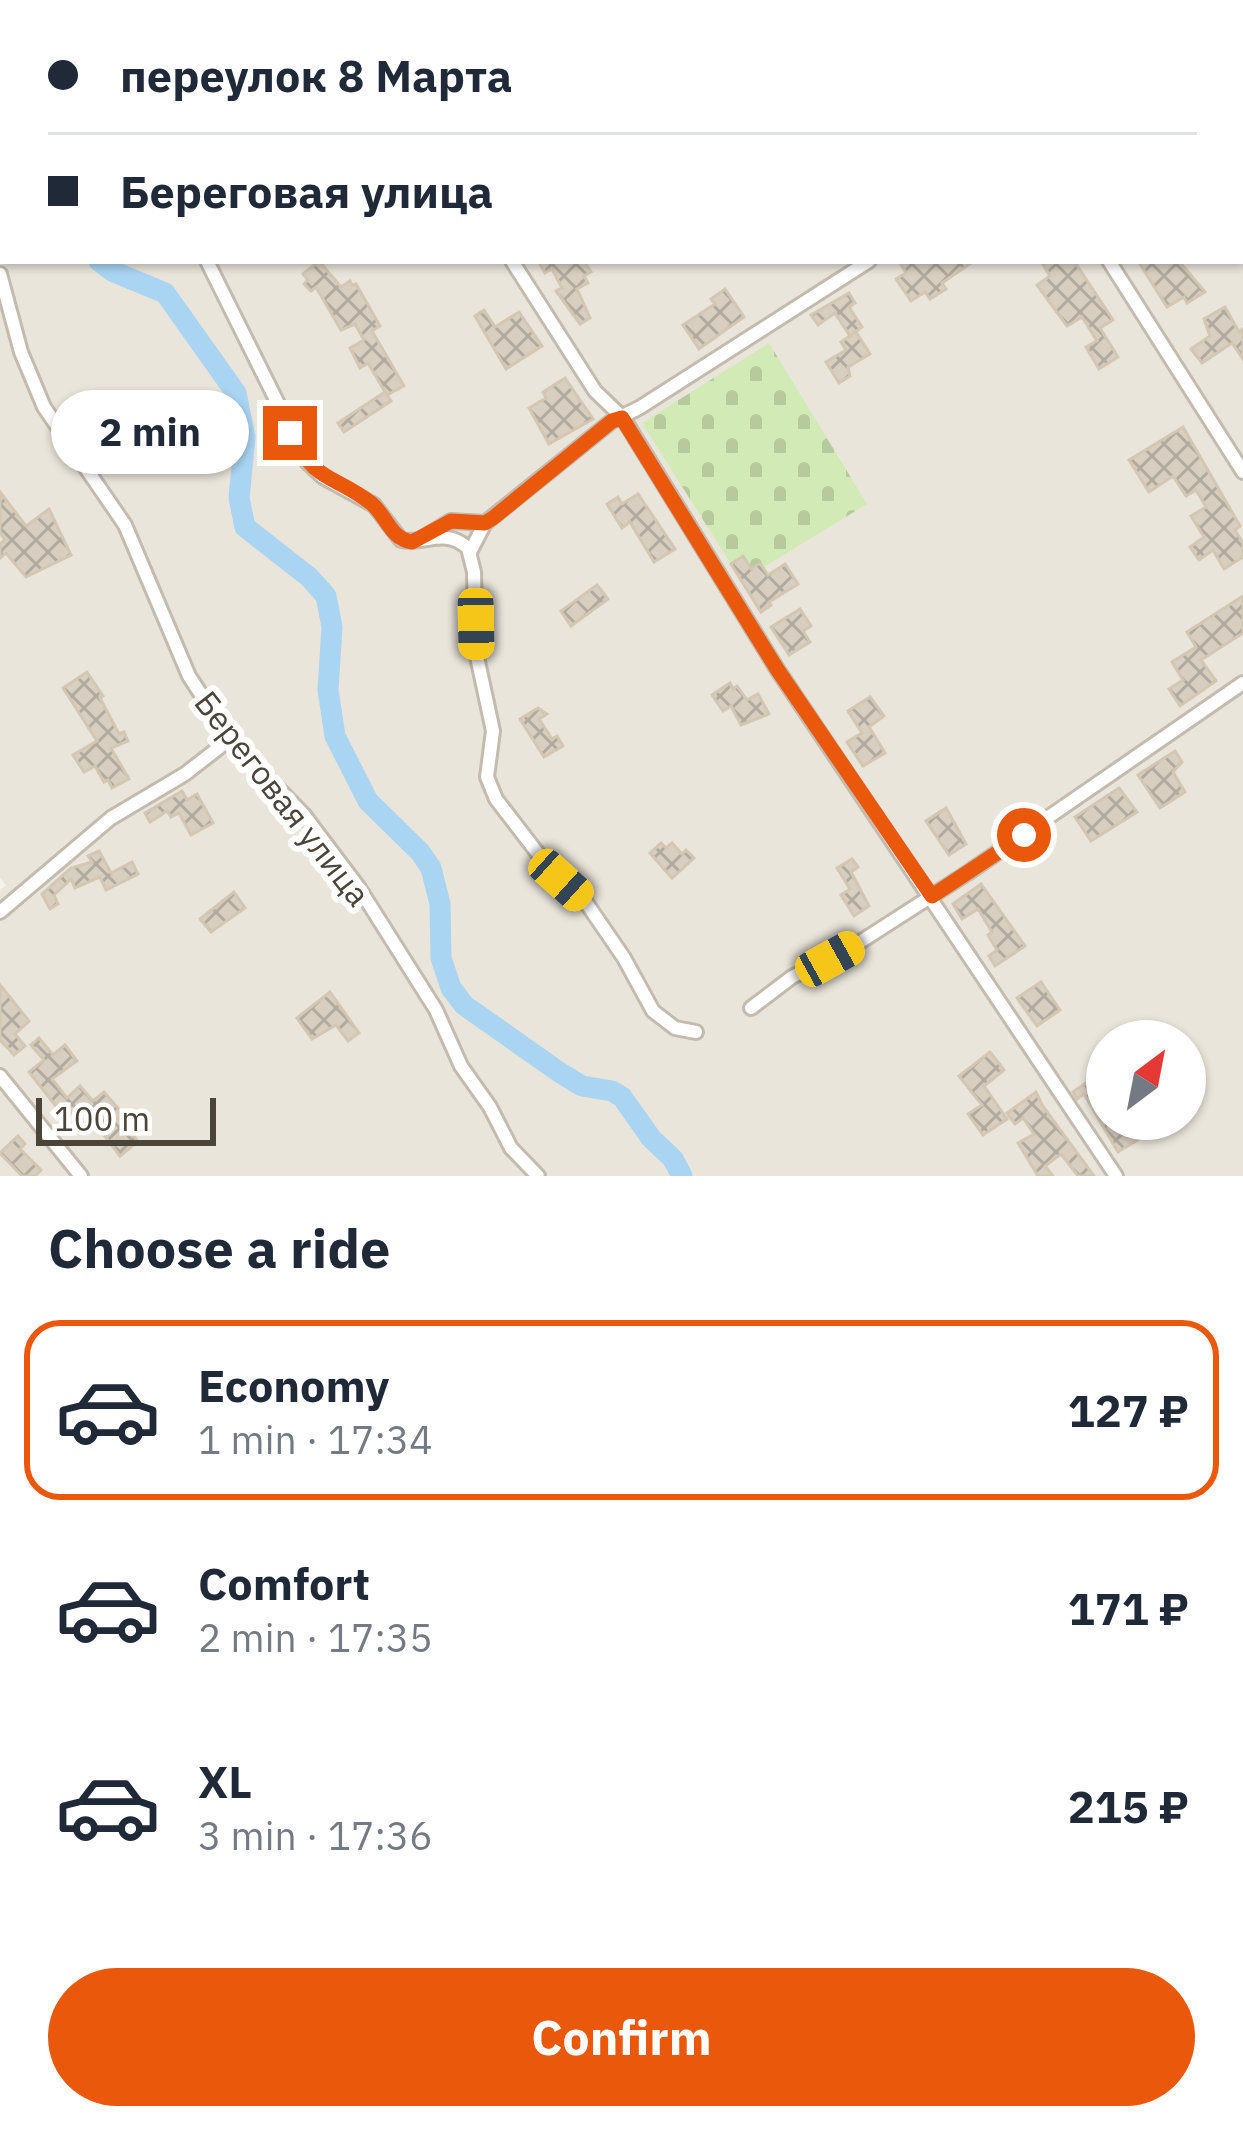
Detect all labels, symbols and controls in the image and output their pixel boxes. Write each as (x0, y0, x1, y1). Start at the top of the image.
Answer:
text: переулок 8 Марта (120, 46, 512, 104)
text: Береговая улица (120, 162, 493, 220)
callout: 2 min (50, 391, 248, 475)
text: 2 min (99, 406, 201, 457)
route end (263, 406, 317, 460)
car (457, 588, 495, 660)
street label: Береговая улица (186, 682, 380, 914)
route start (997, 808, 1051, 862)
car (522, 843, 600, 917)
car (790, 926, 870, 992)
north arrow (1086, 1020, 1206, 1140)
map controls (1086, 1020, 1206, 1140)
scale bar (36, 1092, 216, 1145)
text: 100 m (54, 1097, 150, 1140)
text: Choose a ride (48, 1213, 390, 1283)
icon: car (54, 1356, 162, 1464)
text: Economy (198, 1356, 389, 1414)
text: 127 ₽ (1068, 1381, 1189, 1439)
text: 1 min · 17:34 (198, 1414, 433, 1465)
icon: car (54, 1554, 162, 1662)
text: Comfort (198, 1554, 370, 1612)
text: 171 ₽ (1068, 1579, 1189, 1637)
text: 2 min · 17:35 (198, 1612, 433, 1663)
icon: car (54, 1752, 162, 1860)
text: XL (198, 1752, 252, 1810)
text: 215 ₽ (1068, 1777, 1189, 1835)
text: 3 min · 17:36 (198, 1810, 433, 1861)
button: Confirm (48, 1968, 1195, 2106)

